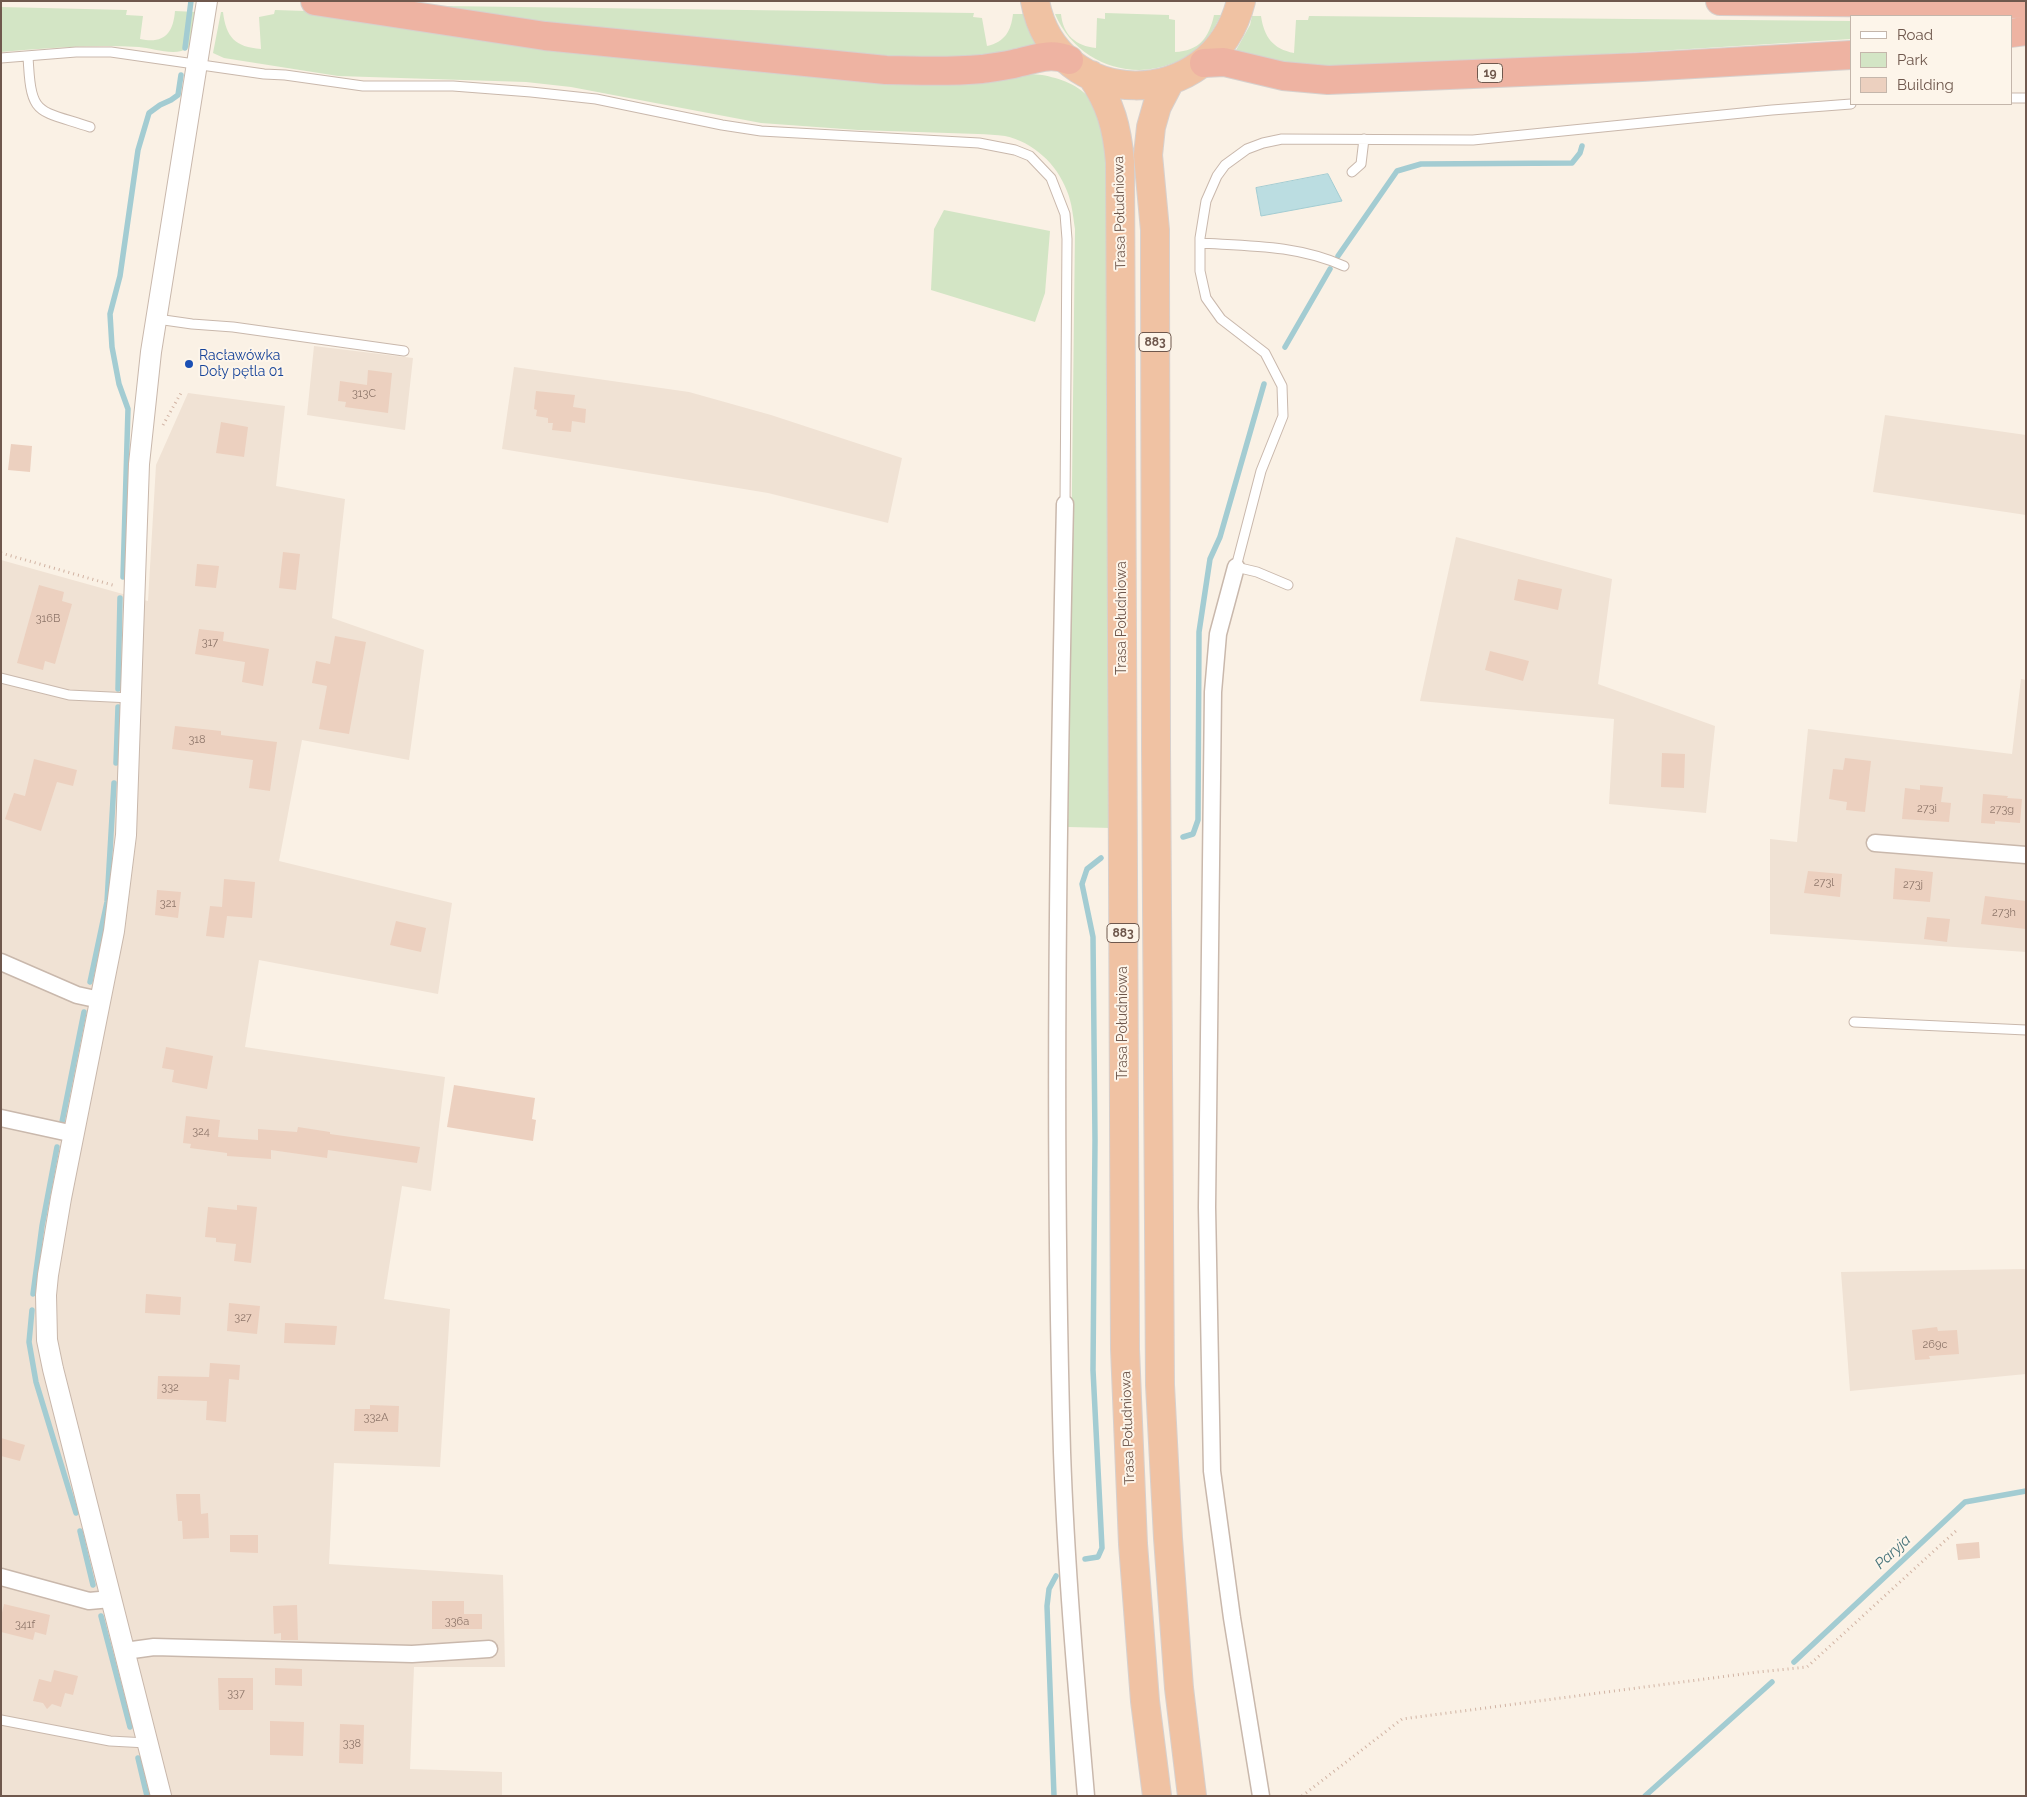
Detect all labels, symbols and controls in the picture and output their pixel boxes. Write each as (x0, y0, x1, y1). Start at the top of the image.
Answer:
legend (1850, 15, 2012, 105)
text: Road (1897, 26, 1933, 44)
text: Park (1897, 51, 1928, 69)
road number: 19 (1478, 64, 1502, 82)
text: Building (1897, 76, 1954, 94)
street label: Trasa Południowa (1111, 156, 1129, 270)
road number: 883 (1139, 332, 1171, 352)
place label: Racławówka Doły pętla 01 (199, 348, 283, 381)
marker: Racławówka Doły pętla 01 (183, 358, 195, 370)
house number: 313C (352, 387, 376, 401)
street label: Trasa Południowa (1114, 561, 1130, 675)
house number: 316B (36, 612, 60, 626)
house number: 317 (202, 636, 218, 650)
house number: 318 (188, 733, 206, 747)
house number: 273i (1917, 802, 1937, 816)
house number: 273g (1990, 803, 2014, 817)
house number: 273l (1814, 876, 1834, 890)
house number: 273j (1903, 878, 1923, 892)
house number: 321 (160, 897, 176, 911)
house number: 273h (1992, 906, 2016, 920)
road number: 883 (1107, 924, 1139, 942)
street label: Trasa Południowa (1115, 966, 1131, 1080)
house number: 324 (192, 1125, 210, 1139)
house number: 327 (234, 1311, 252, 1325)
house number: 269c (1923, 1338, 1947, 1352)
street label: Trasa Południowa (1118, 1371, 1138, 1485)
house number: 332 (161, 1381, 179, 1395)
house number: 332A (364, 1411, 388, 1425)
water label: Paryja (1871, 1531, 1915, 1573)
house number: 336a (445, 1615, 469, 1629)
house number: 341f (15, 1618, 35, 1632)
house number: 337 (227, 1687, 245, 1701)
house number: 338 (343, 1737, 361, 1751)

